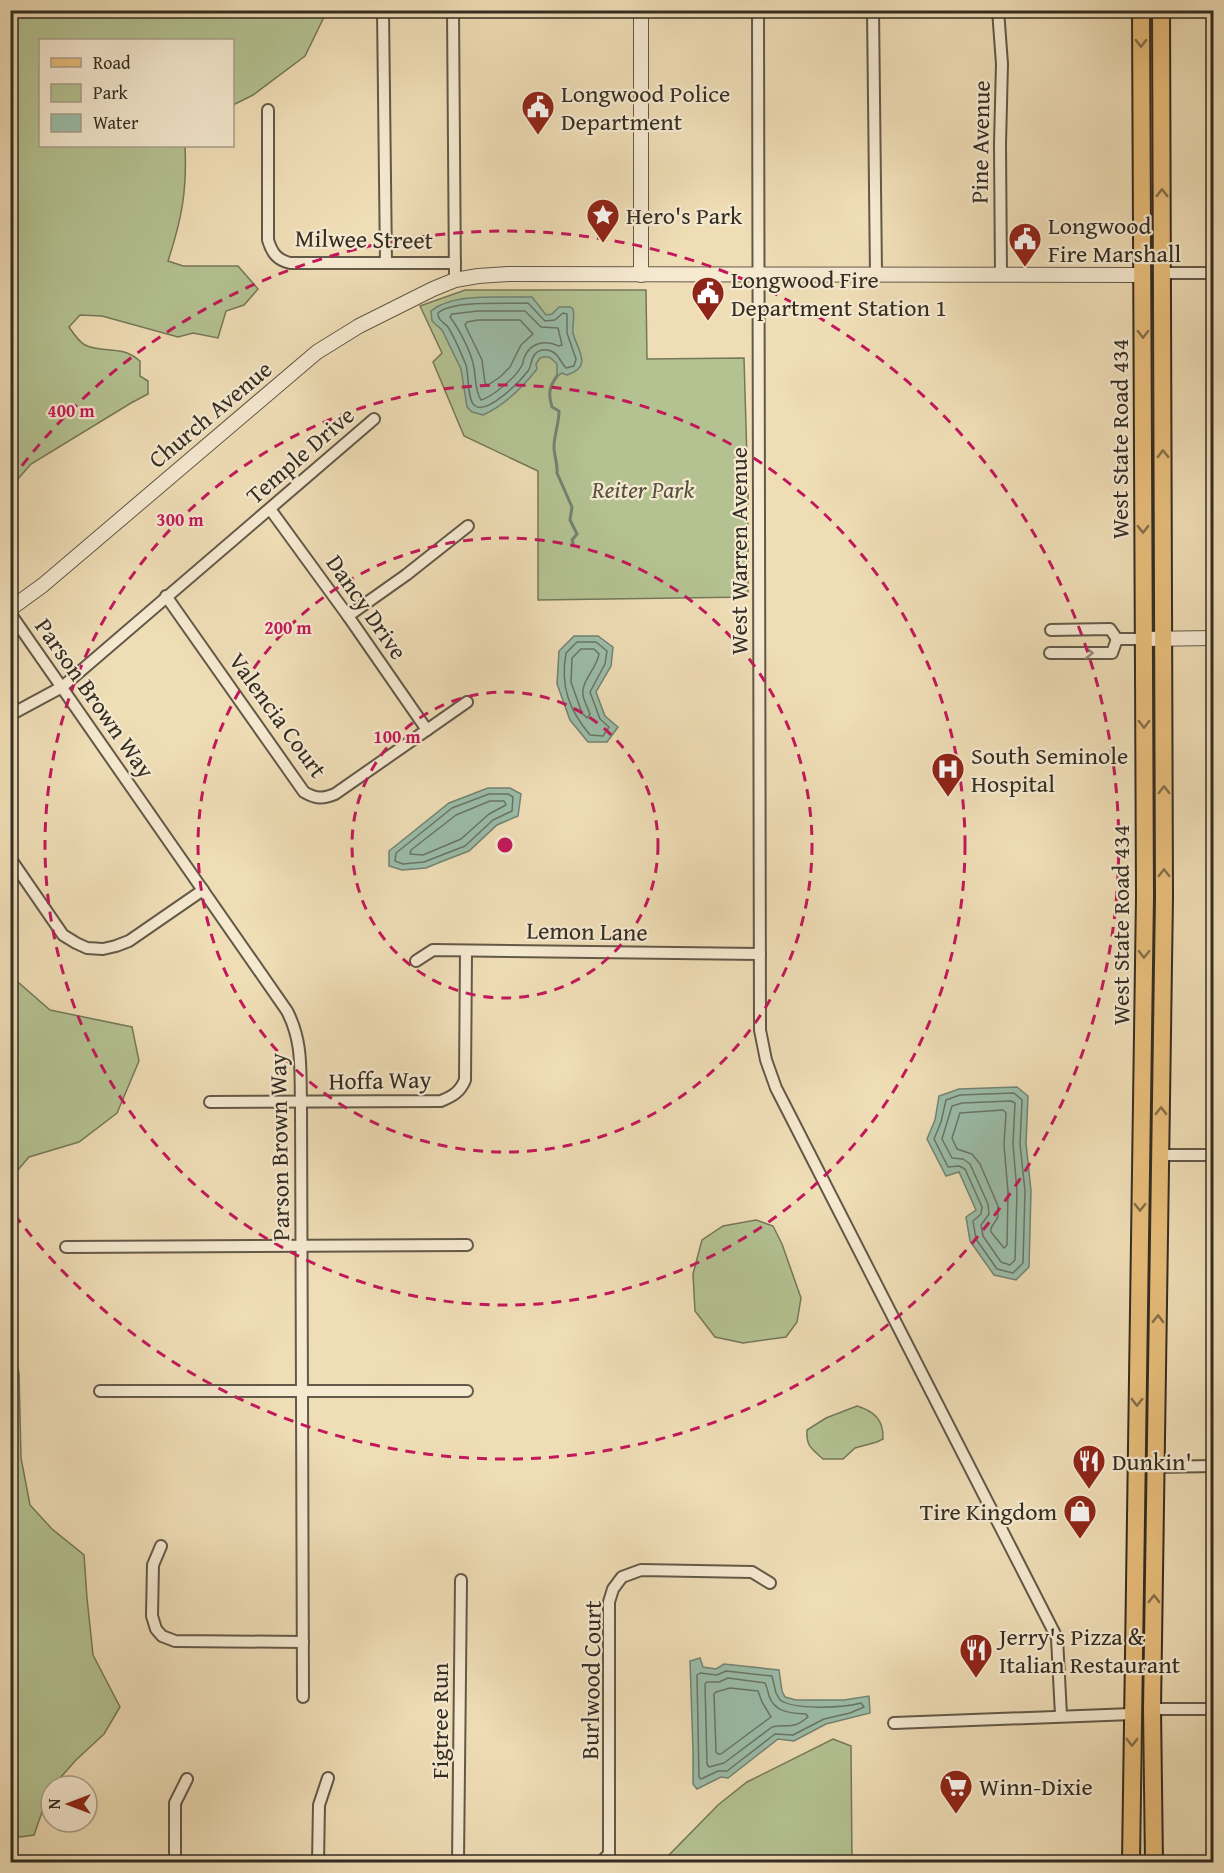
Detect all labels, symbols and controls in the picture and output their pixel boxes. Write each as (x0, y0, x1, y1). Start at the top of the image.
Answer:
legend (39, 39, 234, 147)
one-way arrow (1135, 39, 1147, 48)
text: Road (93, 49, 131, 76)
place label: Longwood Police Department (561, 76, 730, 139)
text: Park (93, 79, 129, 106)
street label: Pine Avenue (961, 80, 999, 204)
public building icon: Longwood Police Department (520, 89, 556, 136)
text: Water (93, 109, 139, 136)
one-way arrow (1156, 189, 1168, 198)
place icon: Hero's Park (585, 197, 621, 244)
place label: Hero's Park (626, 198, 743, 233)
place label: Longwood Fire Marshall (1048, 208, 1182, 271)
street label: Milwee Street (295, 220, 434, 258)
public building icon: Longwood Fire Marshall (1007, 221, 1043, 268)
place label: Longwood Fire Department Station 1 (731, 262, 947, 325)
public building icon: Longwood Fire Department Station 1 (690, 275, 726, 322)
one-way arrow (1137, 329, 1149, 338)
street label: West State Road 434 (1102, 339, 1137, 539)
street label: Church Avenue (141, 352, 279, 476)
text: 400 m (47, 397, 95, 424)
street label: Temple Drive (238, 398, 362, 512)
street label: West Warren Avenue (721, 447, 756, 655)
one-way arrow (1157, 449, 1169, 458)
park label: Reiter Park (591, 472, 694, 507)
text: 300 m (156, 506, 204, 533)
one-way arrow (1137, 524, 1149, 533)
street label: Dancy Drive (318, 547, 416, 667)
street label: Parson Brown Way (27, 611, 163, 785)
text: 200 m (264, 614, 312, 641)
street label: Valencia Court (220, 645, 336, 785)
one-way arrow (1084, 647, 1093, 659)
one-way arrow (1138, 719, 1150, 728)
text: 100 m (373, 723, 421, 750)
place label: South Seminole Hospital (971, 738, 1128, 801)
hospital icon: South Seminole Hospital (930, 751, 966, 798)
one-way arrow (1158, 786, 1170, 795)
street label: West State Road 434 (1103, 825, 1138, 1025)
centre of rings (495, 835, 515, 855)
one-way arrow (1158, 869, 1170, 878)
street label: Lemon Lane (526, 912, 648, 950)
one-way arrow (1138, 950, 1150, 959)
street label: Parson Brown Way (260, 1053, 298, 1241)
street label: Hoffa Way (328, 1062, 432, 1098)
one-way arrow (1155, 1107, 1167, 1116)
one-way arrow (1134, 1202, 1146, 1211)
one-way arrow (1152, 1315, 1164, 1324)
one-way arrow (1131, 1397, 1143, 1406)
restaurant icon: Dunkin' (1071, 1443, 1107, 1490)
place label: Dunkin' (1112, 1444, 1192, 1479)
shop icon: Tire Kingdom (1062, 1493, 1098, 1540)
place label: Tire Kingdom (920, 1494, 1057, 1529)
one-way arrow (1148, 1595, 1160, 1604)
street label: Burlwood Court (572, 1600, 610, 1760)
place label: Jerry's Pizza & Italian Restaurant (996, 1619, 1181, 1682)
restaurant icon: Jerry's Pizza & Italian Restaurant (958, 1632, 994, 1679)
street label: Figtree Run (422, 1662, 457, 1779)
one-way arrow (1126, 1737, 1138, 1746)
supermarket icon: Winn-Dixie (938, 1768, 974, 1815)
place label: Winn-Dixie (979, 1769, 1093, 1804)
north arrow (39, 1774, 99, 1834)
text: N (42, 1798, 66, 1809)

